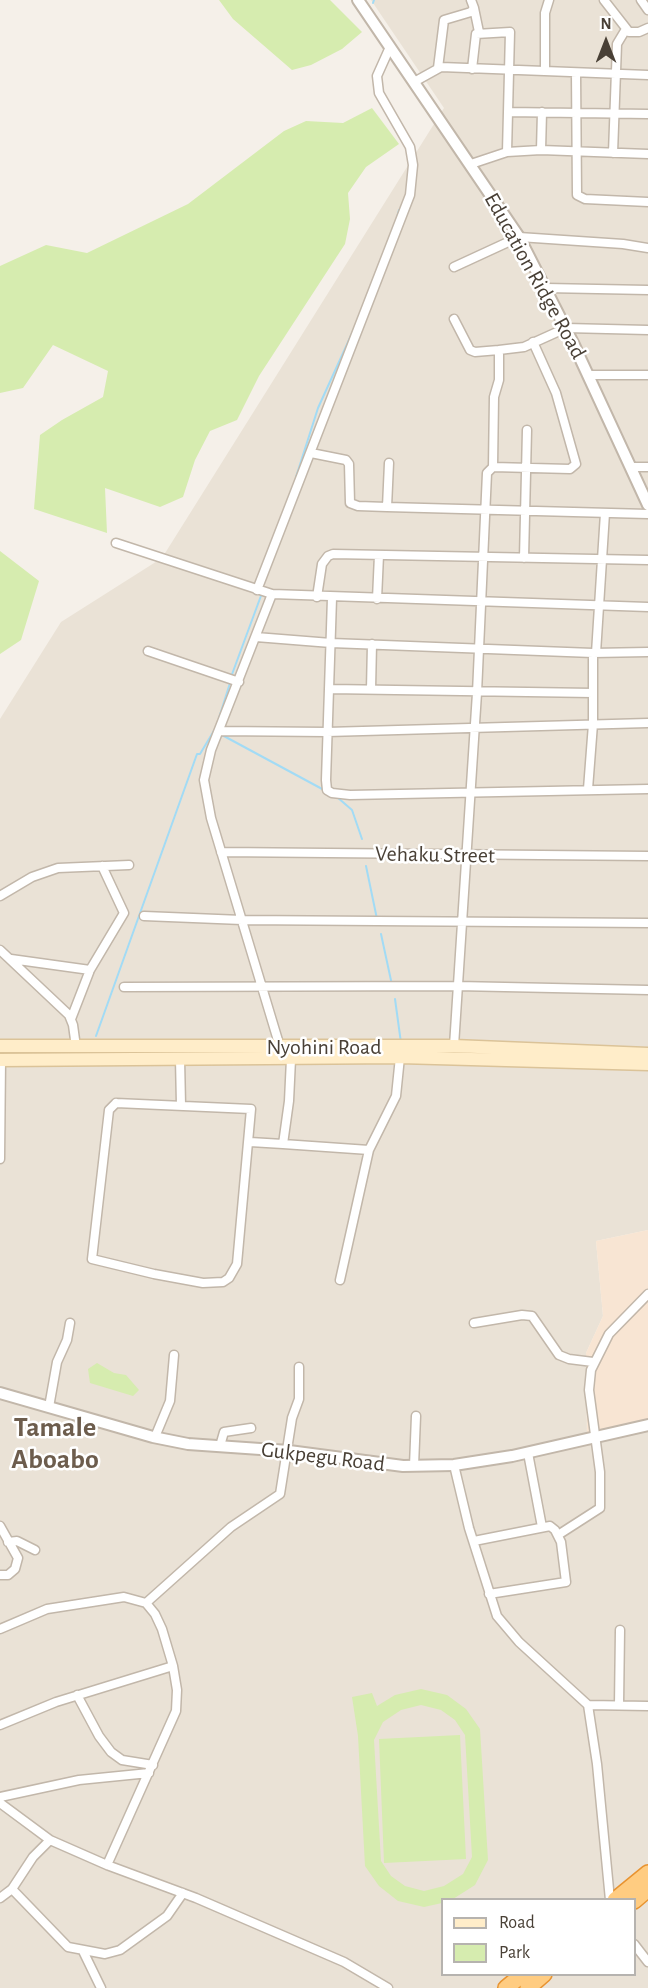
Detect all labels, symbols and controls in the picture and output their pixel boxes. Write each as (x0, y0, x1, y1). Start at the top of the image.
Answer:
north arrow (576, 12, 636, 72)
text: N (600, 16, 612, 32)
street label: Education Ridge Road (478, 188, 592, 364)
street label: Vehaku Street (375, 841, 495, 869)
street label: Nyohini Road (266, 1034, 382, 1060)
district label: Tamale Aboabo (11, 1411, 99, 1477)
street label: Gukpegu Road (260, 1436, 386, 1478)
legend (441, 1898, 636, 1976)
text: Road (499, 1914, 535, 1932)
text: Park (499, 1944, 530, 1962)

